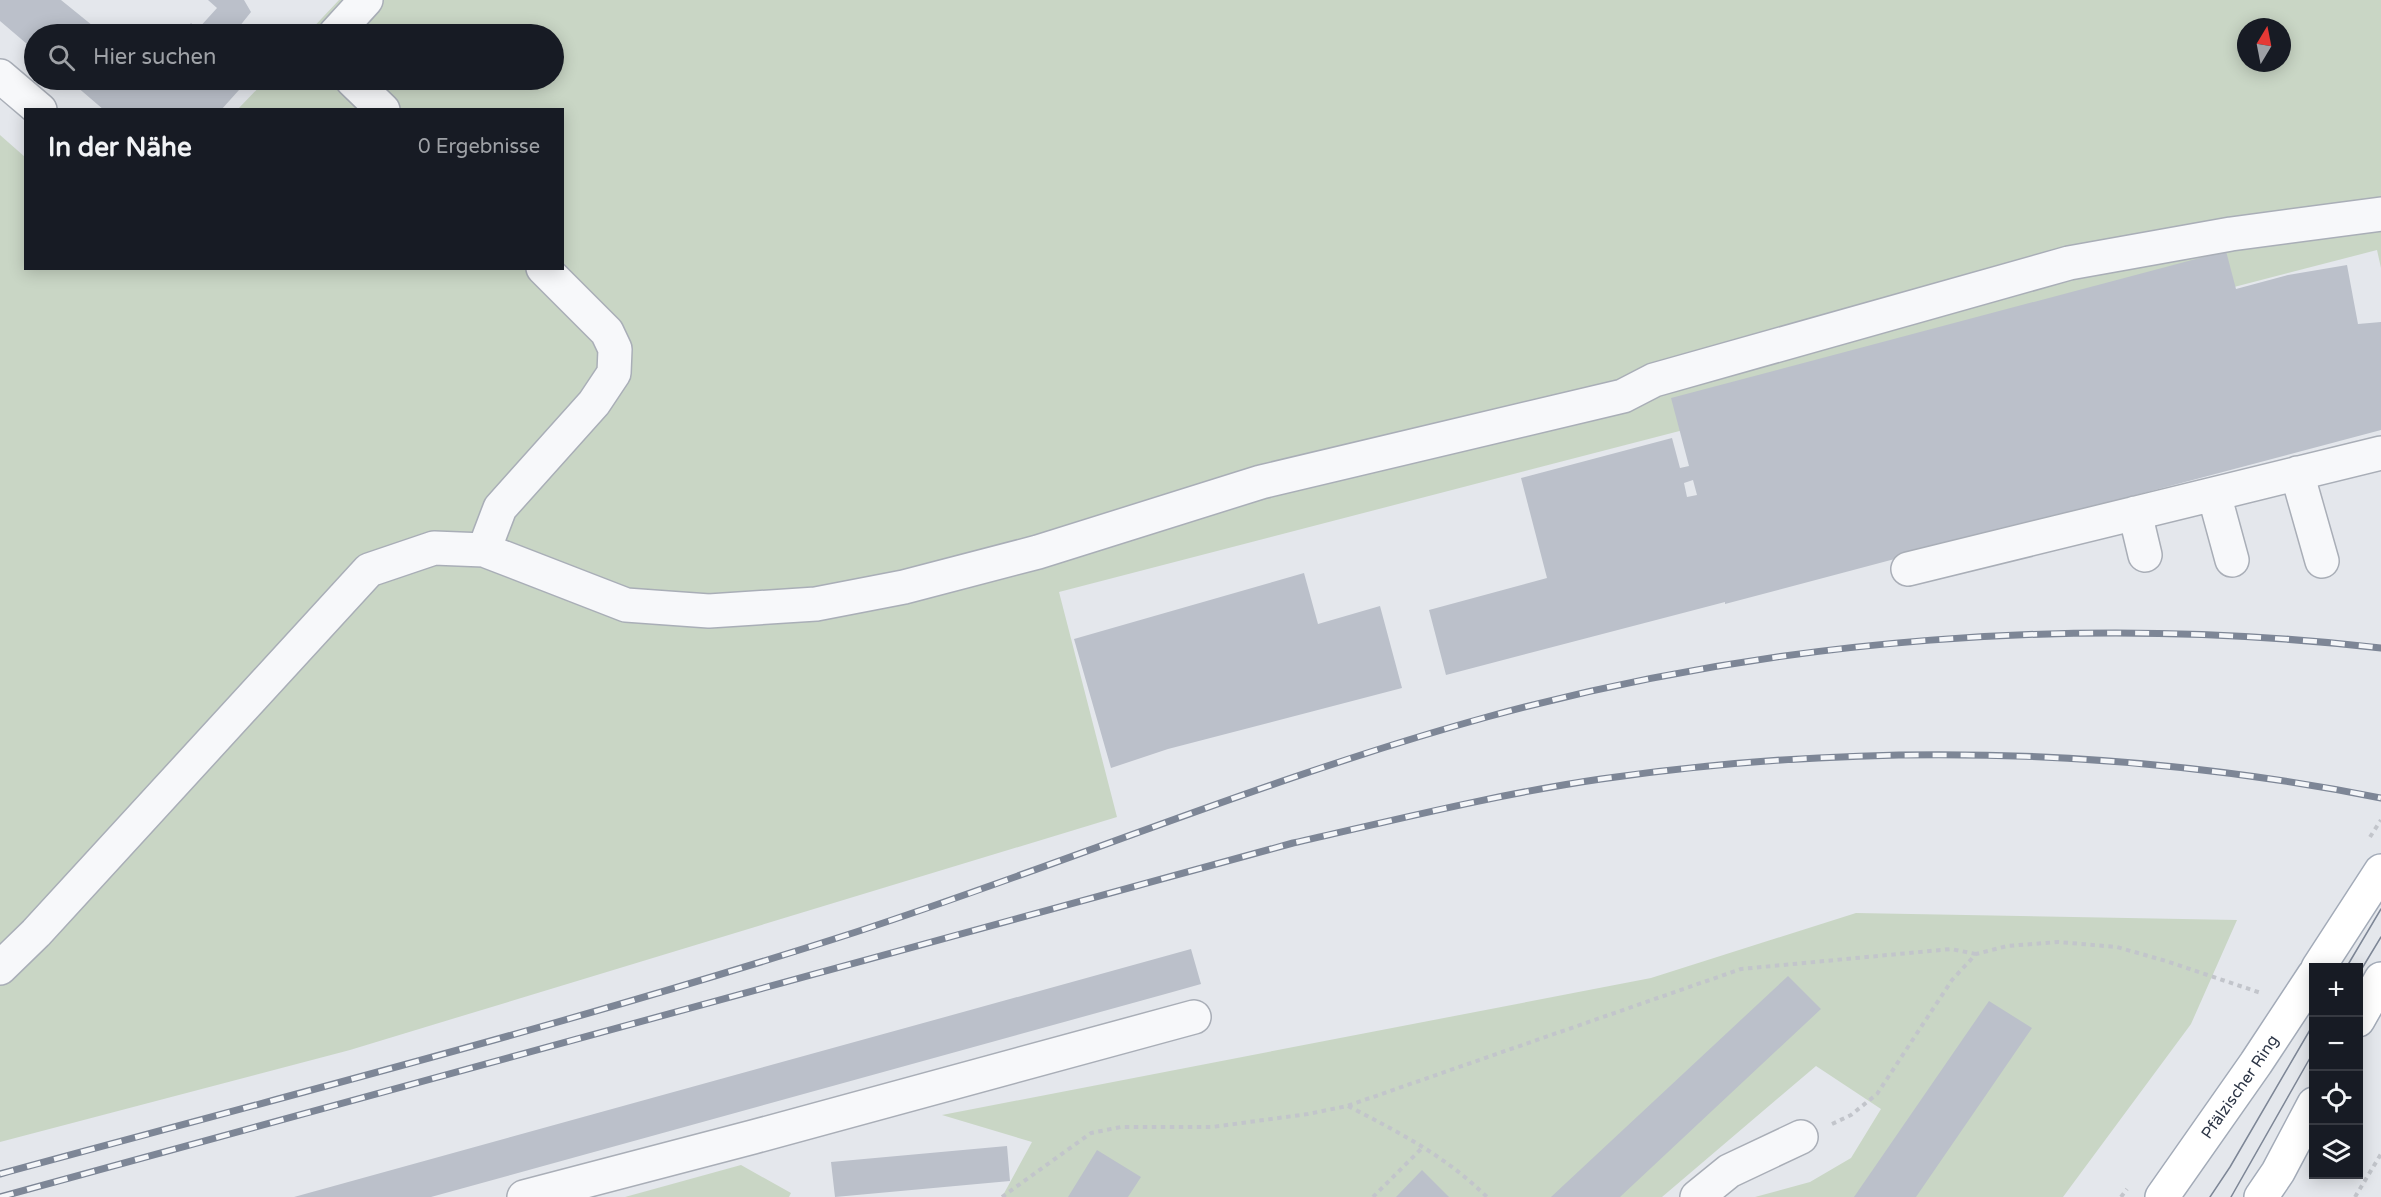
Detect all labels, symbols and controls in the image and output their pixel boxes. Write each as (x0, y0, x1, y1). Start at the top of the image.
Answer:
north arrow (2237, 18, 2291, 72)
search box (24, 24, 564, 90)
icon: search (45, 41, 78, 74)
text: Hier suchen (93, 44, 216, 70)
text: In der Nähe (48, 132, 192, 163)
text: 0 Ergebnisse (418, 135, 540, 159)
map controls (2309, 963, 2363, 1179)
button: + (2309, 963, 2363, 1017)
button: − (2309, 1017, 2363, 1071)
street label: Pfälzischer Ring (2197, 1031, 2283, 1143)
button: locate (2309, 1071, 2363, 1125)
button: layers (2309, 1125, 2363, 1179)

